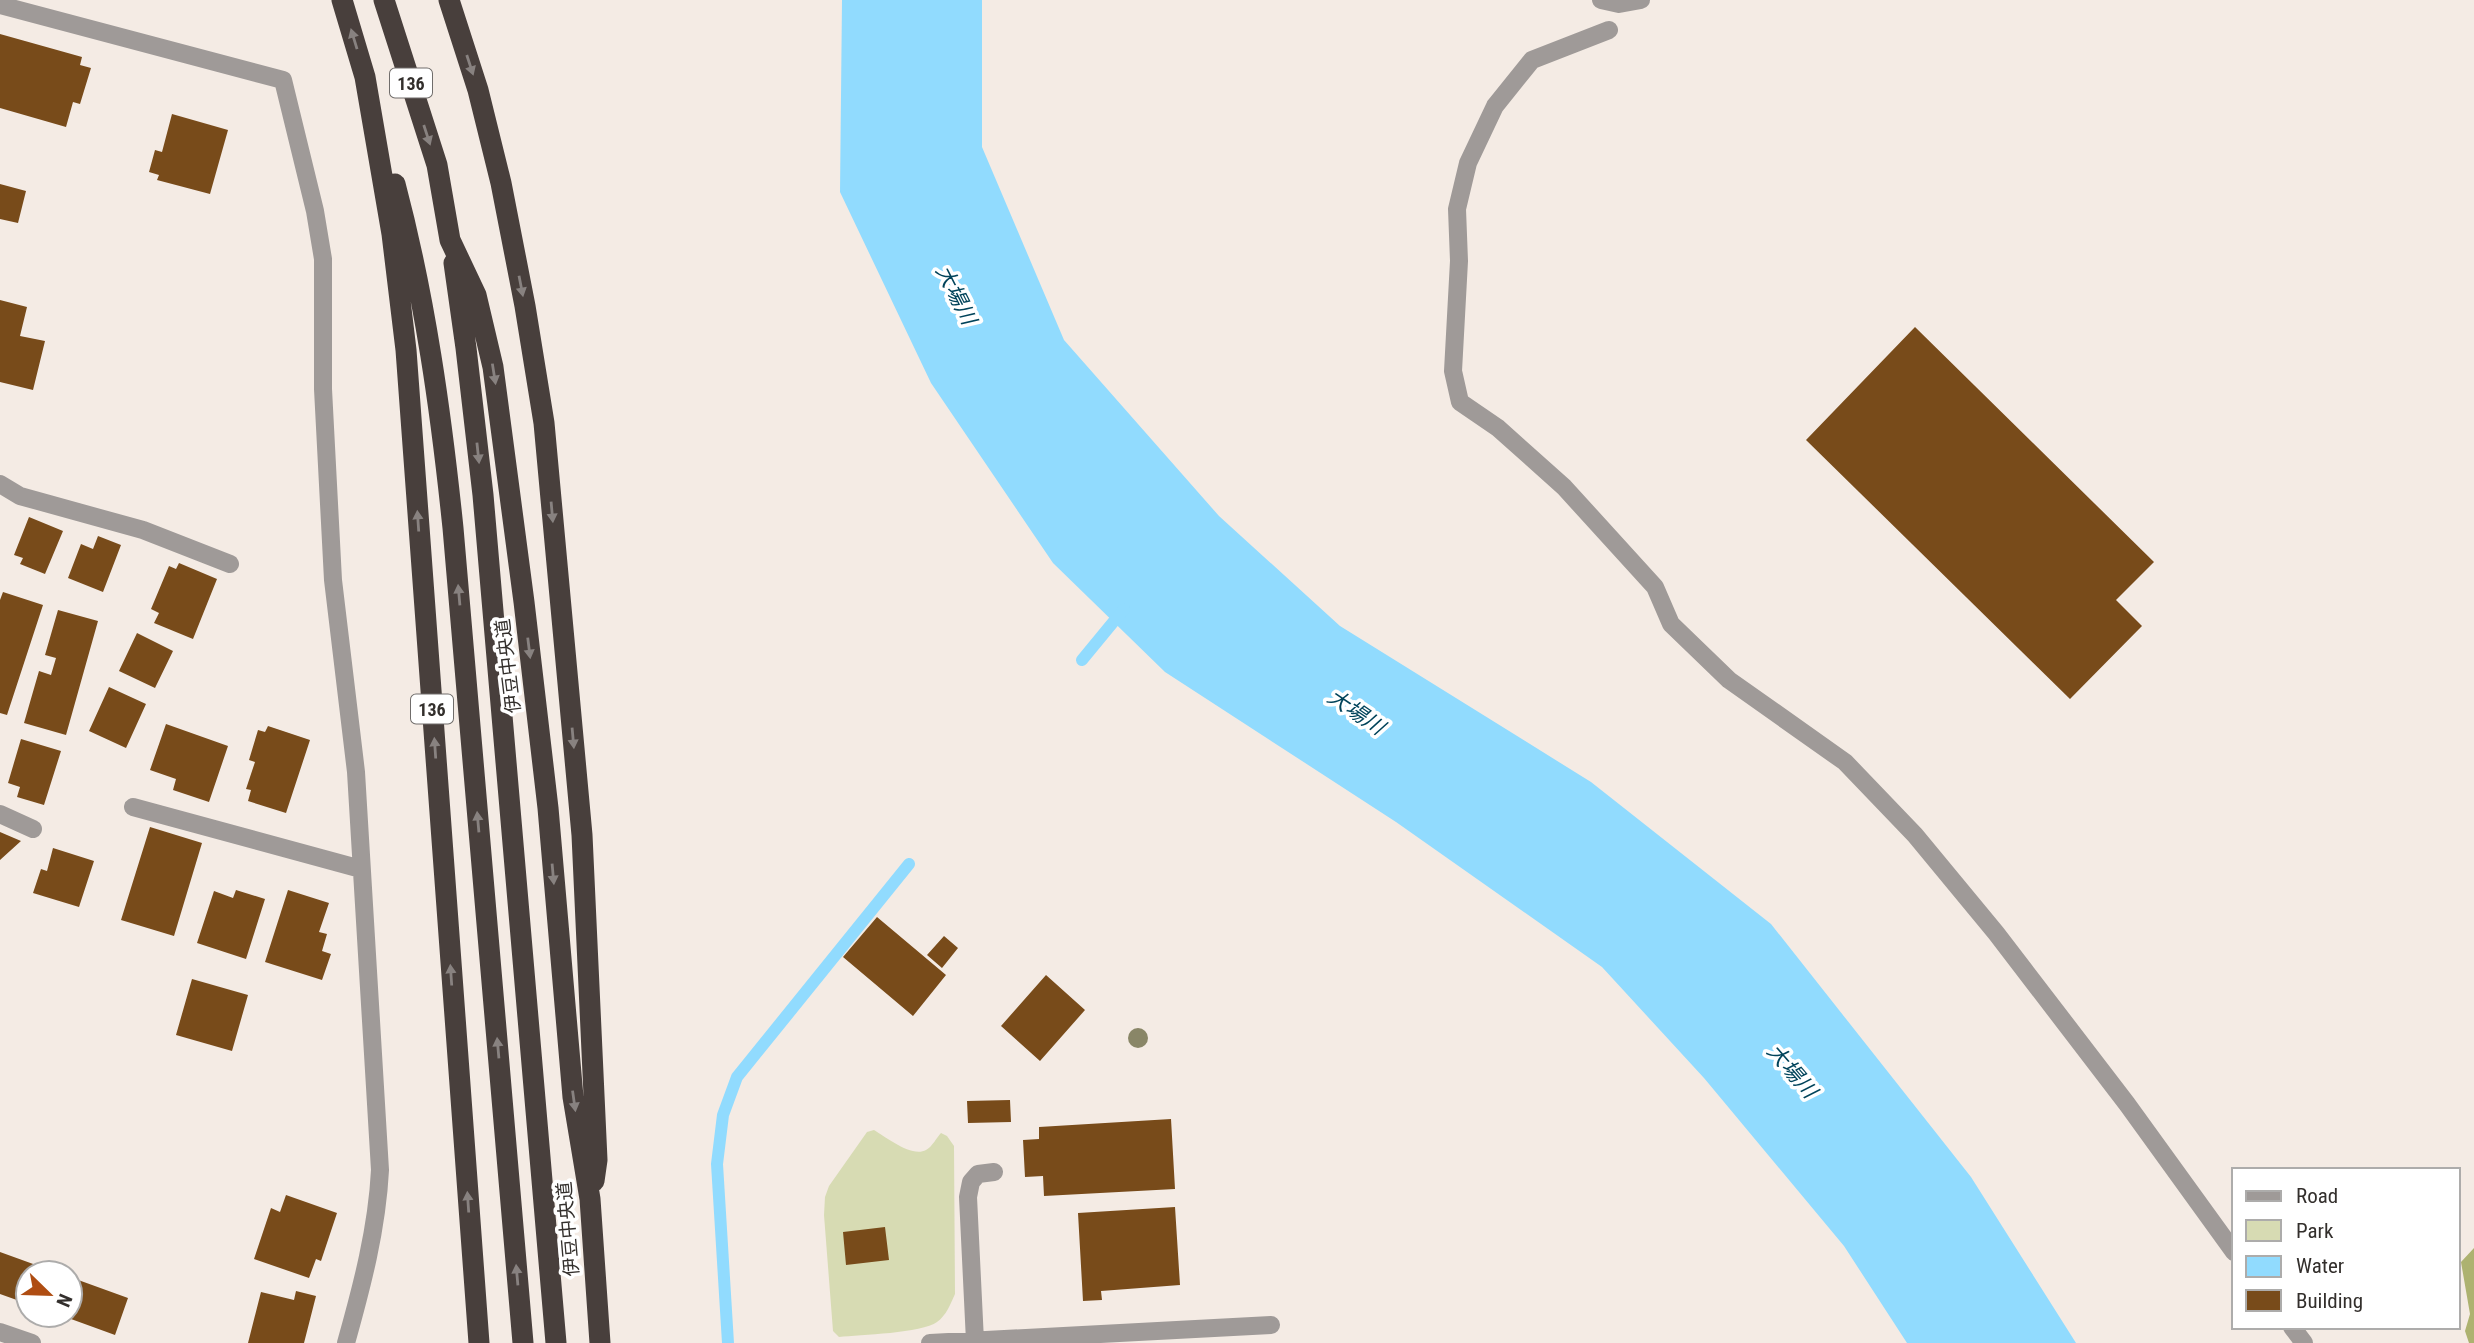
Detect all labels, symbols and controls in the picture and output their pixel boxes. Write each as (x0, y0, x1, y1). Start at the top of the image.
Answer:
one-way arrow (348, 28, 358, 49)
one-way arrow (465, 55, 476, 76)
road number: 136 (390, 68, 432, 98)
one-way arrow (423, 125, 433, 146)
water label: 大場川 (931, 261, 982, 330)
one-way arrow (516, 275, 527, 297)
one-way arrow (489, 363, 500, 385)
one-way arrow (473, 442, 484, 464)
one-way arrow (547, 501, 558, 523)
one-way arrow (412, 510, 423, 532)
one-way arrow (453, 584, 464, 606)
street label: 伊豆中央道 (491, 617, 525, 715)
one-way arrow (524, 637, 535, 659)
water label: 大場川 (1323, 684, 1390, 741)
road number: 136 (411, 694, 453, 724)
one-way arrow (568, 727, 579, 749)
one-way arrow (429, 737, 440, 759)
one-way arrow (472, 810, 483, 832)
one-way arrow (548, 863, 559, 885)
one-way arrow (445, 964, 456, 986)
one-way arrow (492, 1037, 503, 1059)
water label: 大場川 (1762, 1039, 1823, 1104)
one-way arrow (568, 1090, 579, 1112)
legend (2232, 1168, 2460, 1329)
street label: 伊豆中央道 (552, 1181, 584, 1277)
text: Road (2296, 1184, 2338, 1208)
one-way arrow (463, 1190, 474, 1212)
text: Park (2296, 1219, 2334, 1243)
text: Water (2296, 1254, 2344, 1278)
north arrow (14, 1259, 84, 1329)
one-way arrow (511, 1264, 522, 1286)
text: Building (2296, 1289, 2363, 1313)
text: N (51, 1291, 77, 1310)

